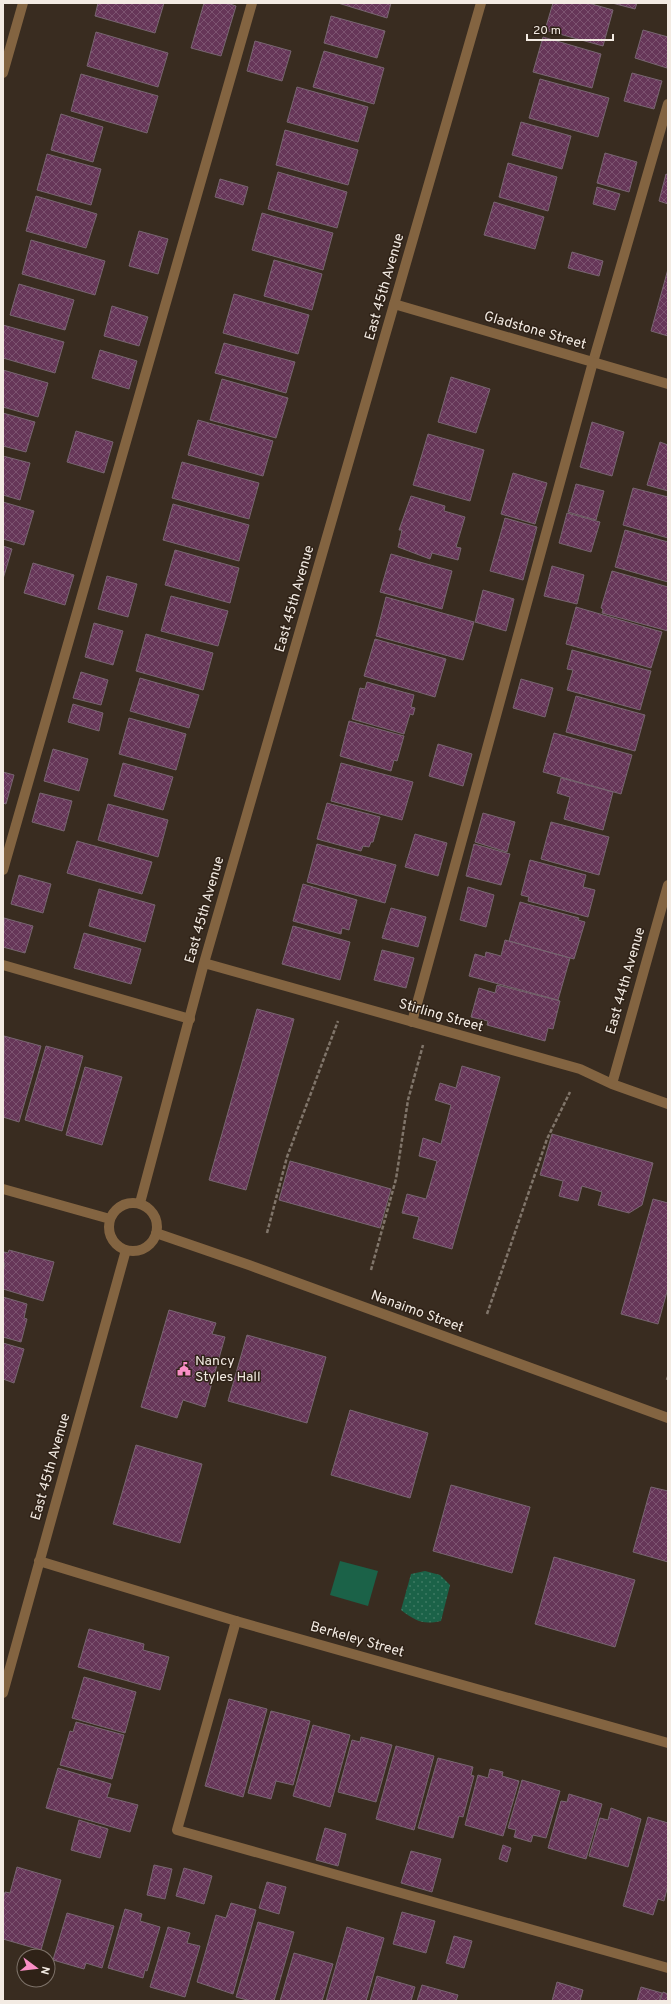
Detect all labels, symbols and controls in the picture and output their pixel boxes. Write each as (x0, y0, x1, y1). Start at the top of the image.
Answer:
scale bar (527, 16, 613, 42)
text: 20 m (533, 23, 561, 39)
street label: East 45th Avenue (362, 232, 408, 342)
street label: Gladstone Street (482, 308, 588, 354)
street label: East 45th Avenue (272, 544, 318, 654)
street label: East 45th Avenue (182, 855, 228, 965)
street label: East 44th Avenue (603, 926, 649, 1036)
street label: Stirling Street (397, 996, 485, 1036)
street label: Nanaimo Street (368, 1287, 466, 1337)
place label: Nancy Styles Hall (195, 1353, 261, 1386)
public building icon: Nancy Styles Hall (176, 1361, 192, 1377)
street label: East 45th Avenue (28, 1412, 74, 1522)
street label: Berkeley Street (308, 1618, 406, 1662)
north arrow (16, 1948, 56, 1988)
text: N (37, 1965, 52, 1976)

